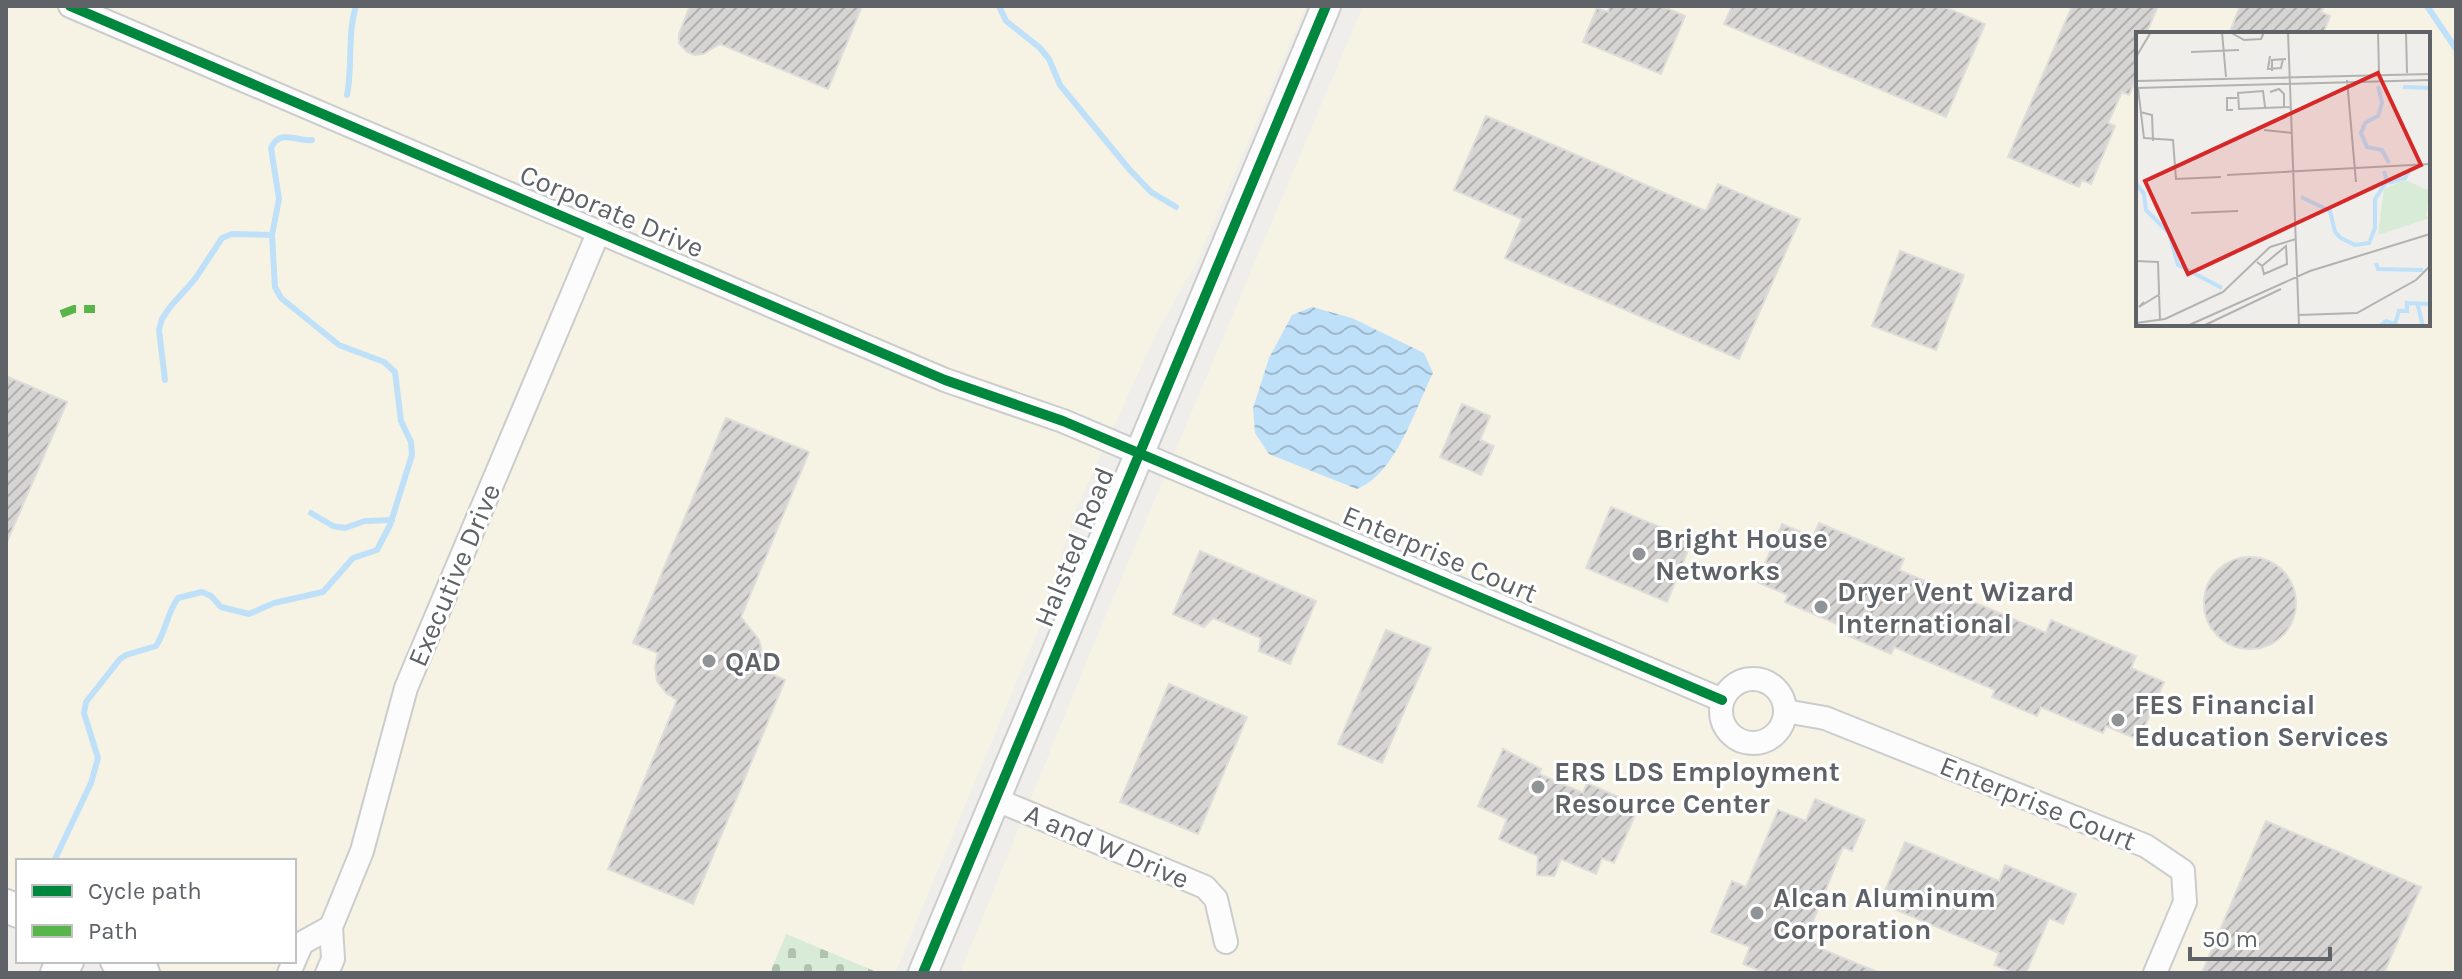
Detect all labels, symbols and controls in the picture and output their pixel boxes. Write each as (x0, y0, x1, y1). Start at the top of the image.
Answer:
inset map (2136, 32, 2430, 326)
street label: Corporate Drive (515, 157, 709, 265)
street label: Halsted Road (1027, 462, 1121, 632)
street label: Executive Drive (401, 479, 507, 671)
street label: Enterprise Court (1338, 498, 1542, 610)
place label: Bright House Networks (1655, 522, 1828, 587)
marker: Bright House Networks (1630, 545, 1648, 563)
place label: Dryer Vent Wizard International (1837, 575, 2075, 640)
marker: Dryer Vent Wizard International (1812, 598, 1830, 616)
place label: QAD (725, 645, 781, 678)
marker: QAD (700, 652, 718, 670)
place label: FES Financial Education Services (2134, 688, 2389, 753)
marker: FES Financial Education Services (2109, 711, 2127, 729)
street label: Enterprise Court (1935, 749, 2141, 857)
place label: ERS LDS Employment Resource Center (1554, 755, 1840, 820)
marker: ERS LDS Employment Resource Center (1529, 778, 1547, 796)
street label: A and W Drive (1020, 797, 1194, 895)
legend (16, 859, 296, 963)
text: Cycle path (88, 877, 202, 905)
place label: Alcan Aluminum Corporation (1773, 881, 1996, 946)
marker: Alcan Aluminum Corporation (1748, 904, 1766, 922)
scale bar (2190, 911, 2330, 961)
text: Path (88, 917, 138, 945)
text: 50 m (2202, 925, 2258, 953)

